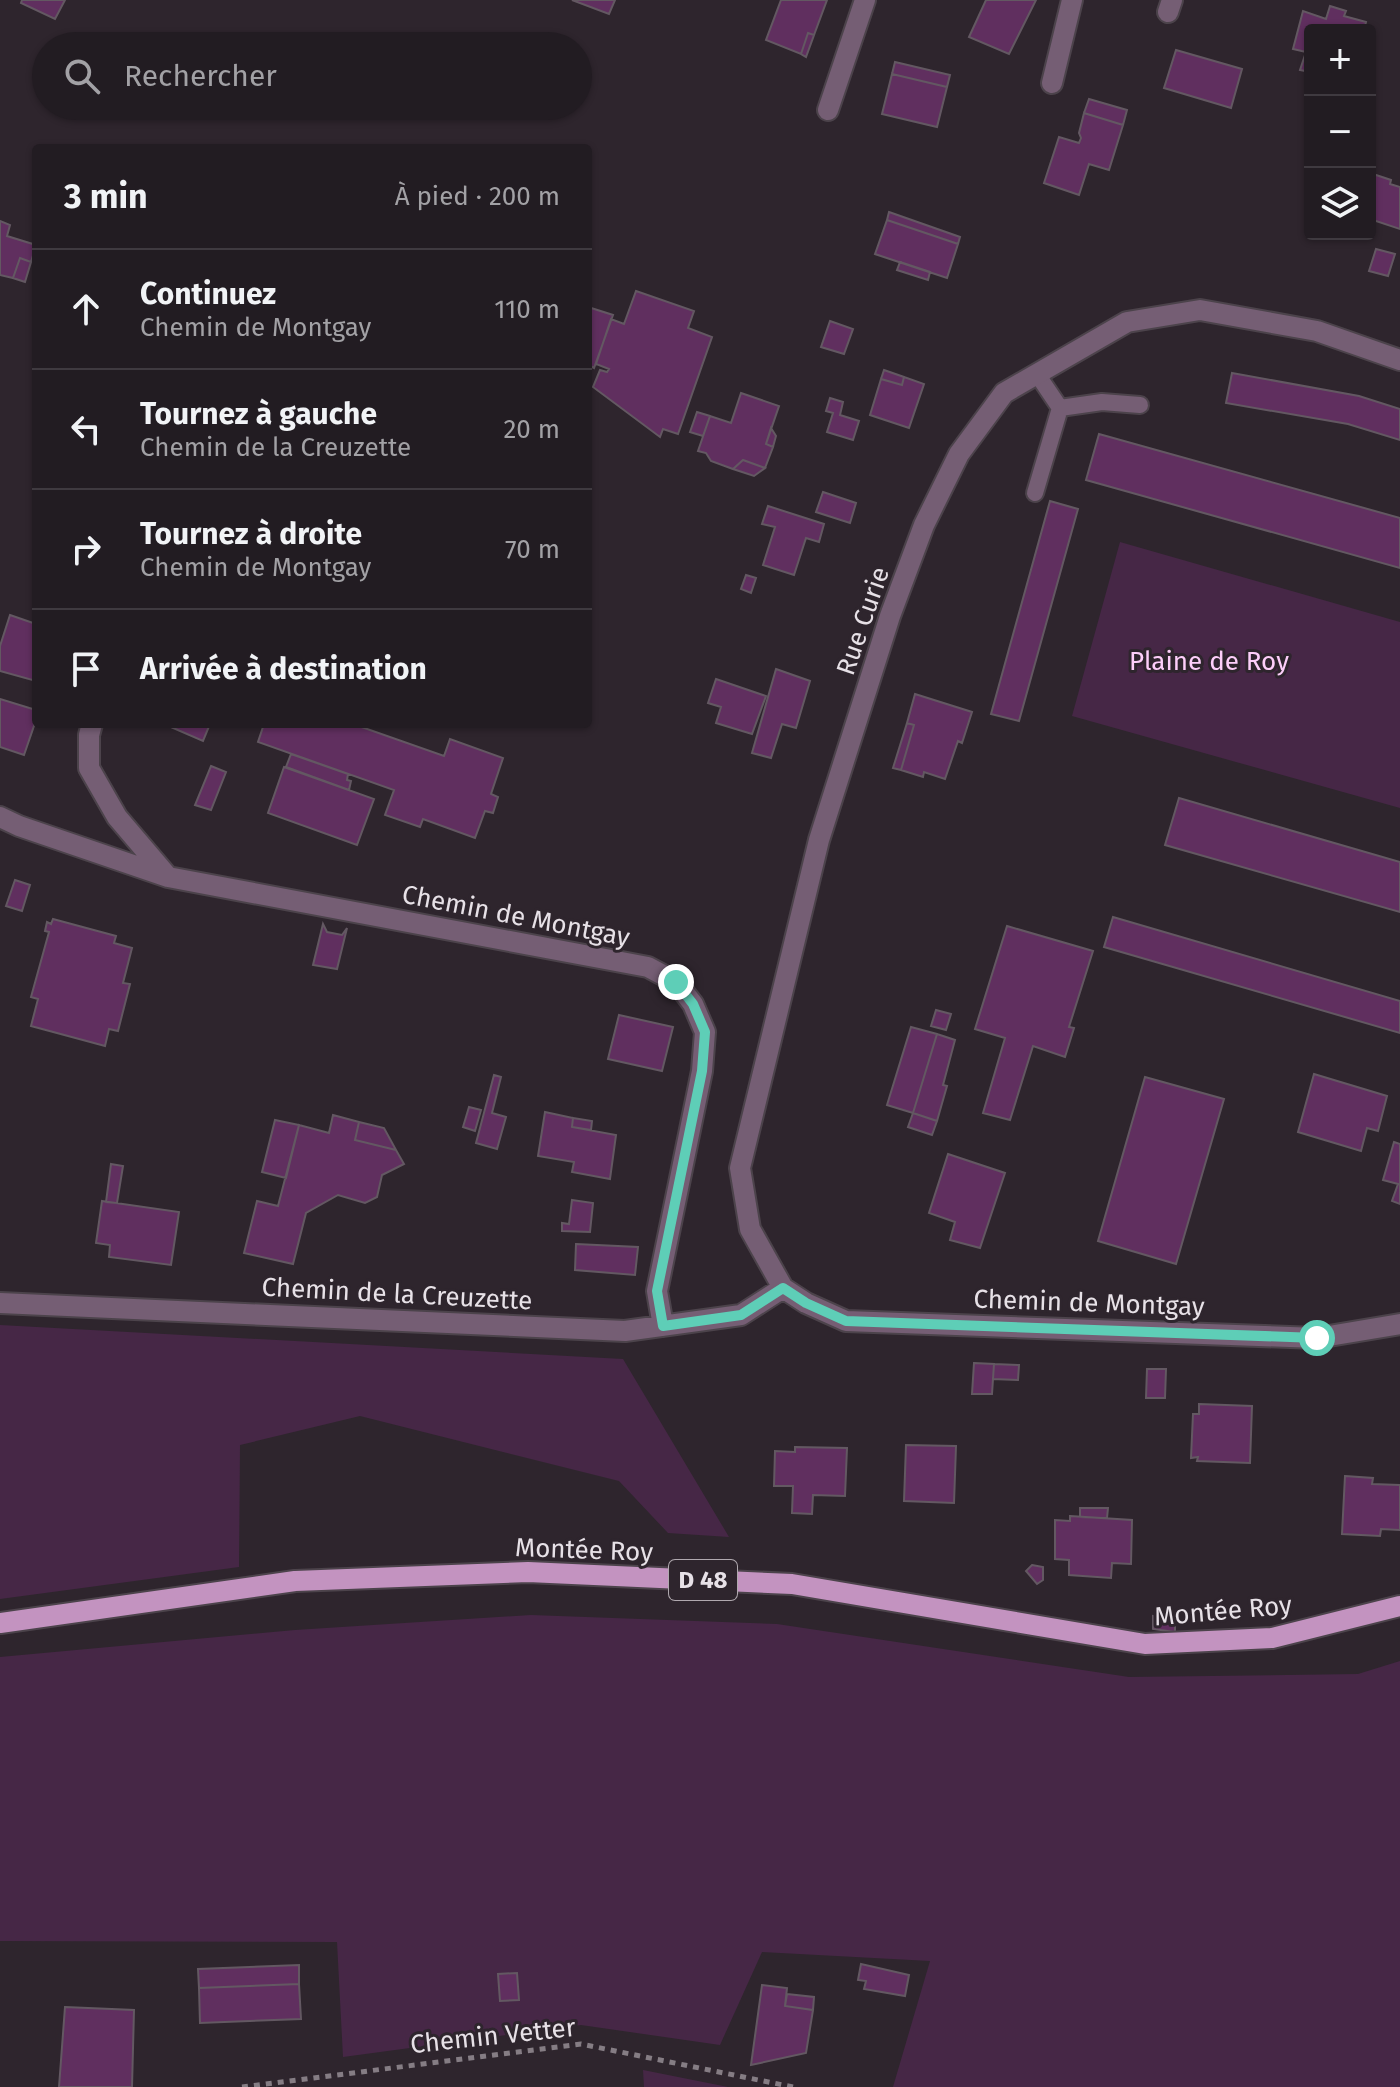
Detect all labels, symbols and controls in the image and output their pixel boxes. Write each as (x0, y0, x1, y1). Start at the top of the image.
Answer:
map controls (1304, 24, 1376, 240)
button: + (1304, 24, 1376, 96)
search box (32, 32, 592, 120)
icon: search (60, 54, 104, 98)
text: Rechercher (124, 58, 277, 94)
button: − (1304, 96, 1376, 168)
button: layers (1304, 168, 1376, 240)
text: 3 min (64, 176, 148, 217)
text: À pied · 200 m (395, 181, 560, 212)
text: Continuez (140, 276, 276, 312)
icon: ahead (64, 287, 108, 331)
text: 110 m (494, 294, 560, 325)
text: Chemin de Montgay (140, 312, 371, 343)
text: Tournez à gauche (140, 396, 377, 432)
icon: left (64, 407, 108, 451)
text: 20 m (503, 414, 560, 445)
text: Chemin de la Creuzette (140, 432, 411, 463)
text: Tournez à droite (140, 516, 362, 552)
icon: right (64, 527, 108, 571)
text: 70 m (505, 534, 560, 565)
text: Chemin de Montgay (140, 552, 371, 583)
street label: Rue Curie (830, 563, 896, 679)
park label: Plaine de Roy (1129, 646, 1289, 677)
icon: arrive (64, 647, 108, 691)
text: Arrivée à destination (140, 651, 427, 687)
street label: Chemin de Montgay (400, 879, 633, 953)
route end (658, 964, 694, 1000)
street label: Chemin de la Creuzette (261, 1271, 533, 1317)
street label: Chemin de Montgay (973, 1283, 1205, 1323)
route start (1299, 1320, 1335, 1356)
street label: Montée Roy (514, 1532, 654, 1568)
road number: D 48 (669, 1560, 737, 1600)
street label: Montée Roy (1153, 1590, 1293, 1632)
street label: Chemin Vetter (409, 2012, 577, 2060)

